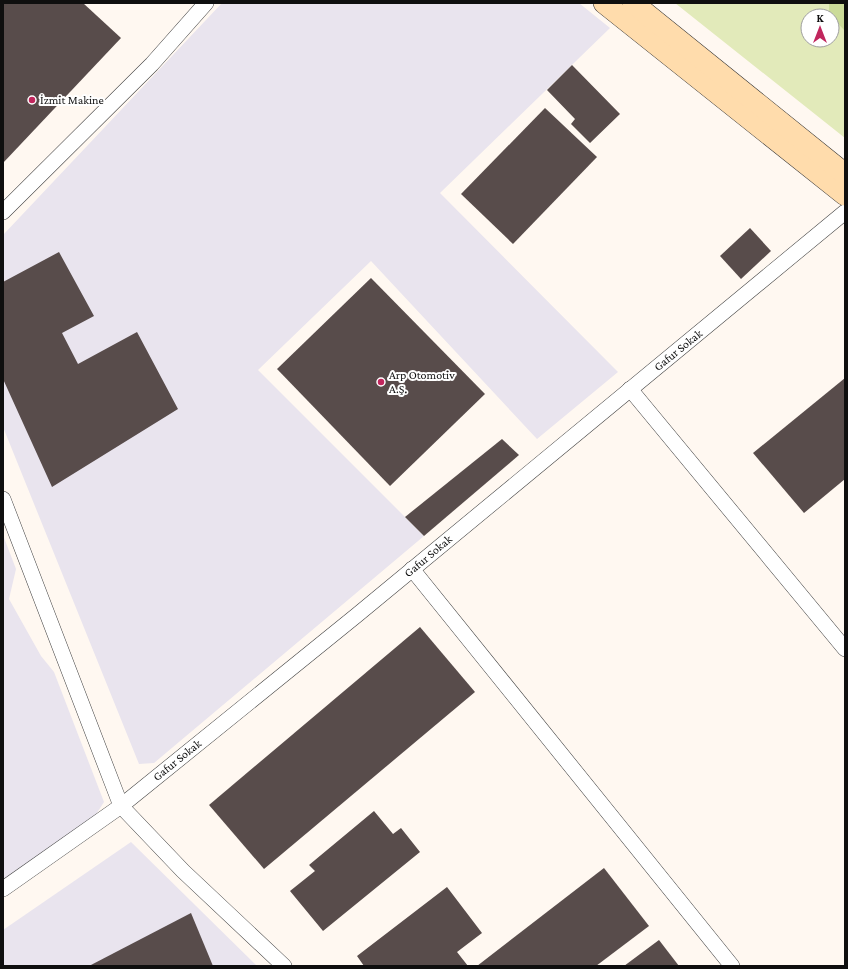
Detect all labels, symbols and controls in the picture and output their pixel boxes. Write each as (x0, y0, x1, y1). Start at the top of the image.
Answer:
north arrow (800, 8, 840, 48)
text: K (816, 12, 824, 24)
place label: İzmit Makine (40, 93, 104, 107)
marker: İzmit Makine (27, 95, 37, 105)
street label: Gafur Sokak (651, 326, 705, 374)
place label: Arp Otomotiv A.Ş. (389, 368, 455, 396)
marker: Arp Otomotiv A.Ş. (376, 377, 386, 387)
street label: Gafur Sokak (401, 532, 455, 580)
street label: Gafur Sokak (150, 736, 204, 784)

